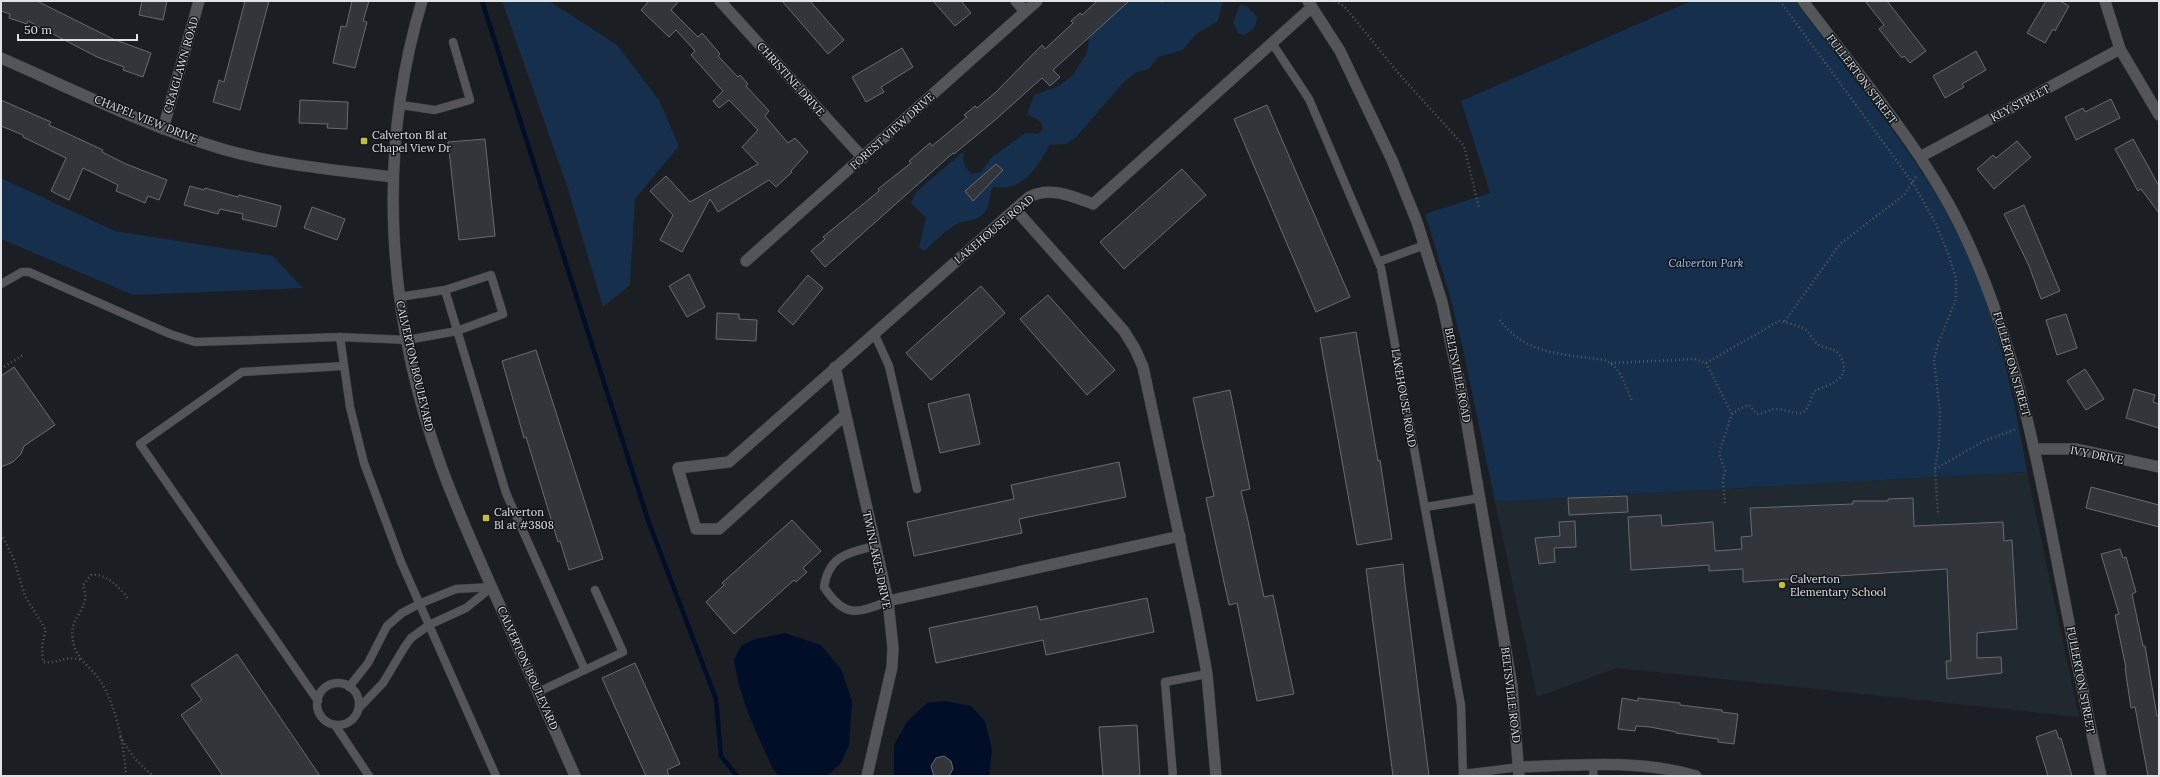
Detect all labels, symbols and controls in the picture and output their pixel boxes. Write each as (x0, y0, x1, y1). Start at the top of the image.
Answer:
street label: CRAIGLAWN ROAD (161, 15, 201, 115)
scale bar (18, 16, 137, 42)
text: 50 m (24, 22, 52, 37)
street label: FULLERTON STREET (1824, 31, 1900, 127)
street label: CHRISTINE DRIVE (754, 39, 828, 119)
street label: KEY STREET (1988, 82, 2052, 124)
street label: FOREST VIEW DRIVE (847, 89, 937, 173)
street label: CHAPEL VIEW DRIVE (92, 92, 200, 146)
place label: Calverton Bl at Chapel View Dr (372, 128, 451, 155)
marker: Calverton Bl at Chapel View Dr (359, 136, 369, 146)
street label: LAKEHOUSE ROAD (951, 192, 1037, 266)
park label: Calverton Park (1668, 256, 1744, 270)
street label: CALVERTON BOULEVARD (393, 299, 437, 433)
street label: FULLERTON STREET (1990, 310, 2034, 418)
street label: BELTSVILLE ROAD (1442, 326, 1474, 424)
street label: LAKEHOUSE ROAD (1388, 348, 1420, 448)
street label: IVY DRIVE (2069, 443, 2125, 467)
place label: Calverton Bl at #3808 (494, 505, 554, 532)
street label: TWINLAKES DRIVE (860, 510, 894, 610)
marker: Calverton Bl at #3808 (481, 513, 491, 523)
place label: Calverton Elementary School (1790, 572, 1886, 599)
marker: Calverton Elementary School (1777, 580, 1787, 590)
street label: CALVERTON BOULEVARD (494, 604, 562, 732)
street label: FULLERTON STREET (2064, 625, 2098, 735)
street label: BELTSVILLE ROAD (1498, 646, 1524, 744)

